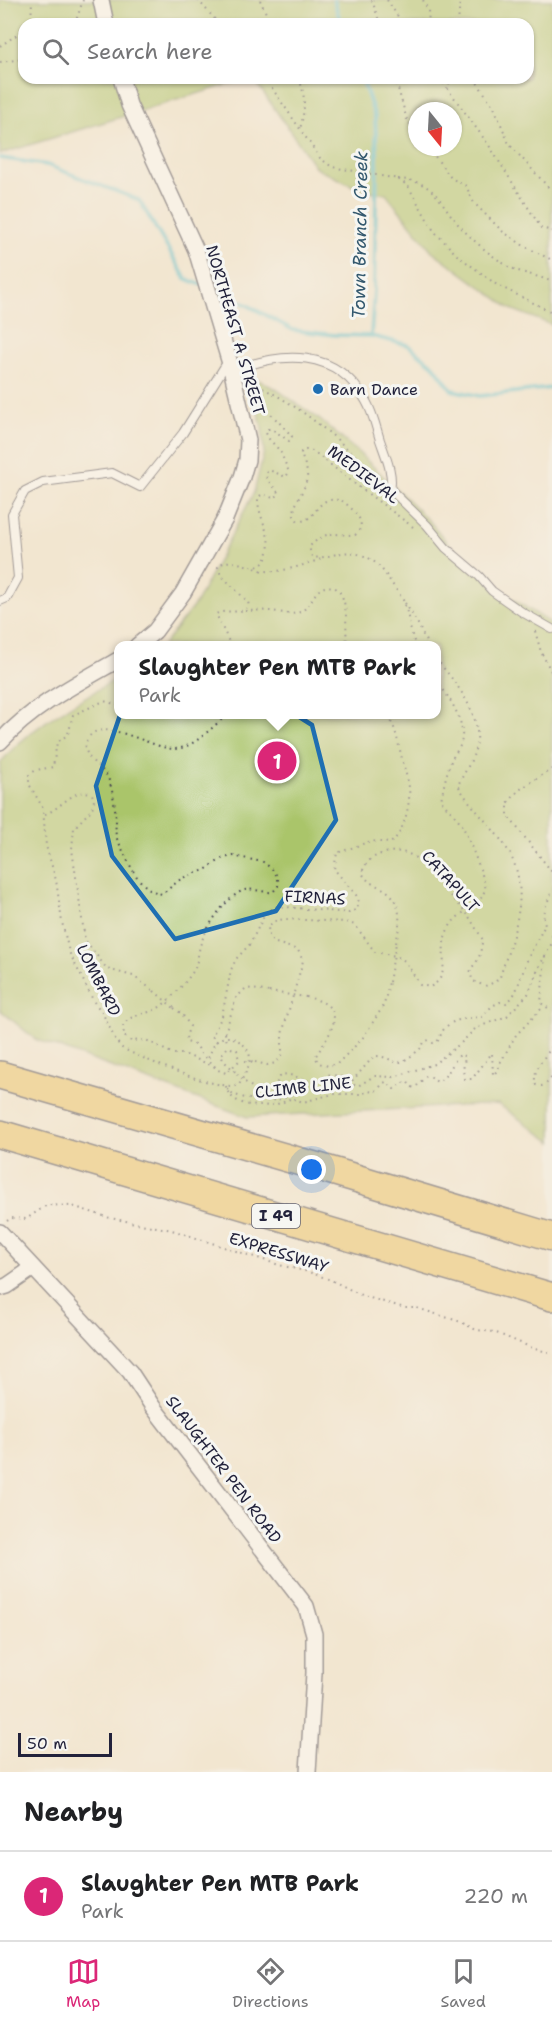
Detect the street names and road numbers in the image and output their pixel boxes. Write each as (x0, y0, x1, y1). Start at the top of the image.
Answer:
street label: NORTHEAST A STREET (201, 243, 270, 418)
street label: MEDIEVAL (324, 441, 404, 508)
street label: CATAPULT (417, 846, 484, 917)
street label: FIRNAS (284, 885, 346, 910)
street label: LOMBARD (72, 941, 126, 1020)
street label: CLIMB LINE (254, 1072, 352, 1103)
road number: I 49 (252, 1204, 300, 1228)
street label: EXPRESSWAY (227, 1227, 331, 1278)
street label: SLAUGHTER PEN ROAD (161, 1391, 286, 1547)

